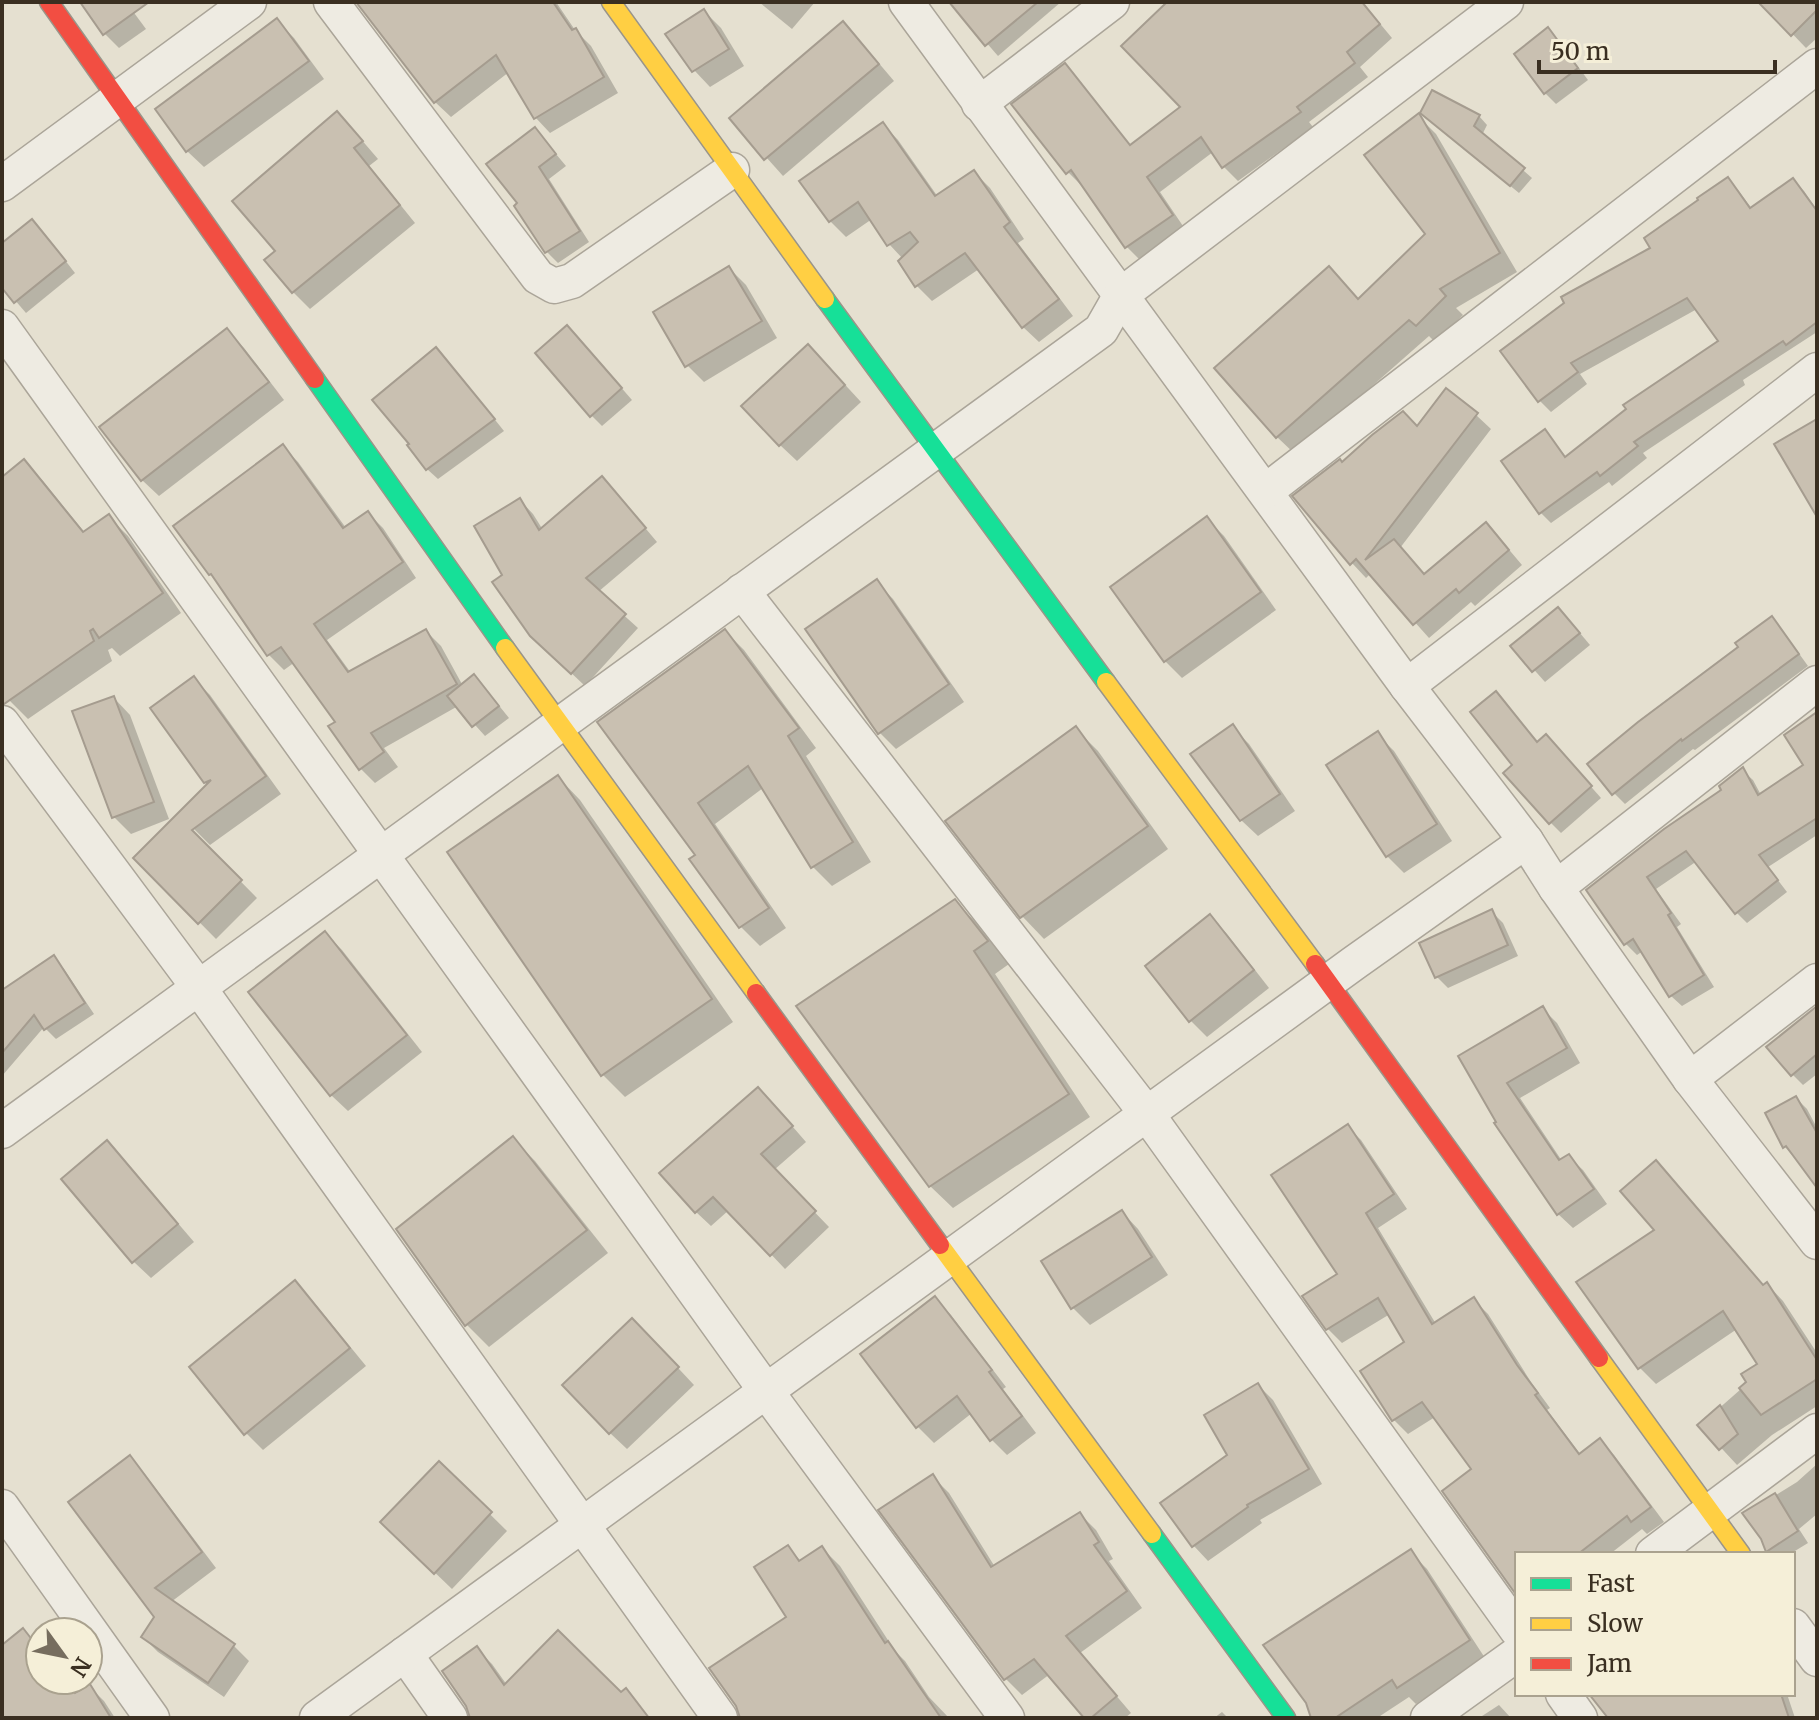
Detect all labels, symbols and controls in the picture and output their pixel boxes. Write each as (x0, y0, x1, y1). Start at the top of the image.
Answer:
scale bar (1539, 24, 1775, 74)
text: 50 m (1551, 36, 1610, 67)
legend (1515, 1552, 1795, 1696)
text: Fast (1587, 1568, 1635, 1599)
text: Slow (1587, 1608, 1643, 1639)
north arrow (24, 1616, 104, 1696)
text: Jam (1586, 1648, 1632, 1679)
text: N (64, 1652, 97, 1682)

